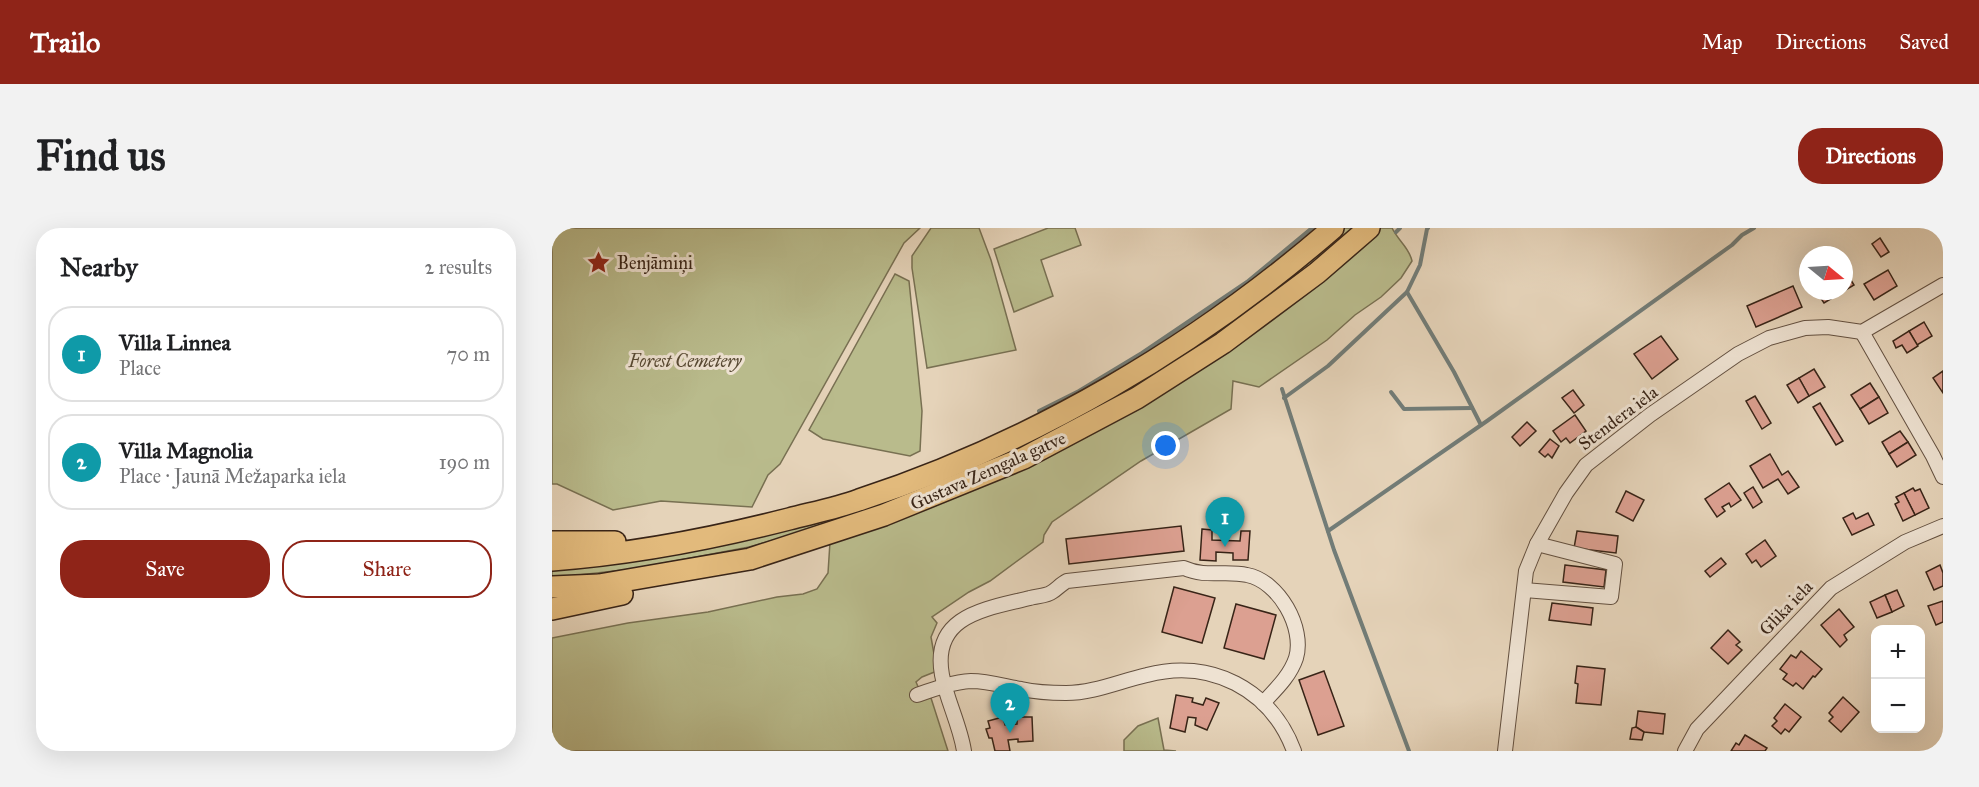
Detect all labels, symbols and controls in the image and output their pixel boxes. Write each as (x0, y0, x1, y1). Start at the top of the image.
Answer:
text: Trailo (30, 25, 100, 60)
text: Map (1702, 29, 1743, 55)
text: Directions (1776, 29, 1866, 55)
text: Saved (1899, 29, 1949, 55)
button: Directions (1798, 128, 1943, 184)
text: Find us (36, 130, 166, 182)
north arrow (1799, 246, 1853, 300)
place icon: Benjāmiņi (586, 250, 612, 276)
text: Nearby (60, 251, 138, 283)
place label: Benjāmiņi (617, 252, 693, 274)
text: 2 results (424, 255, 492, 279)
text: Villa Linnea (119, 329, 231, 356)
text: 1 (78, 342, 85, 366)
text: 70 m (447, 342, 490, 366)
park label: Forest Cemetery (628, 350, 743, 372)
text: Place (119, 356, 161, 380)
street label: Stendera iela (1574, 381, 1662, 455)
street label: Gustava Zemgala gatve (907, 427, 1069, 516)
your location (1151, 431, 1180, 460)
text: Villa Magnolia (119, 437, 253, 464)
text: 2 (77, 450, 86, 474)
text: 190 m (439, 450, 490, 474)
text: Place · Jaunā Mežaparka iela (119, 464, 346, 488)
pin: 1 (1206, 498, 1244, 547)
button: Save (60, 540, 270, 598)
button: Share (282, 540, 492, 598)
street label: Glika iela (1755, 576, 1818, 640)
map controls (1871, 625, 1925, 733)
button: + (1871, 625, 1925, 679)
button: − (1871, 679, 1925, 733)
pin: 2 (990, 684, 1030, 733)

